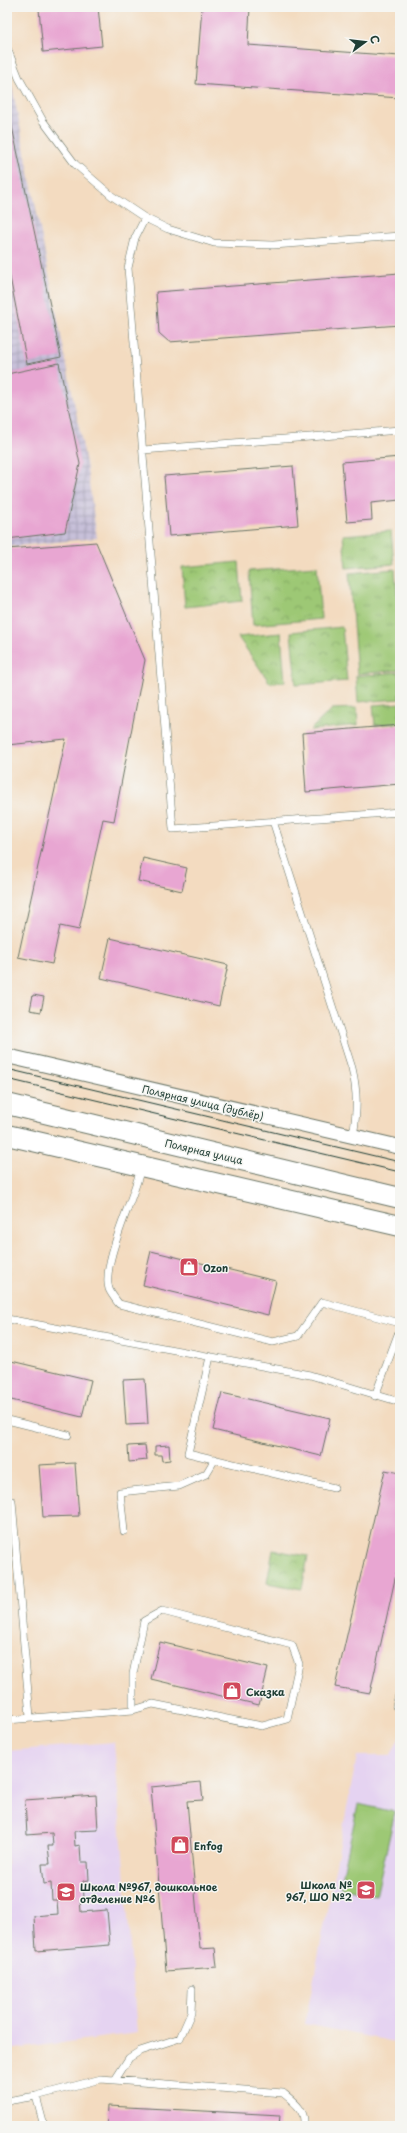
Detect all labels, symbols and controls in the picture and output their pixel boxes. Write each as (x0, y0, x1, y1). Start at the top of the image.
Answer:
north arrow (345, 22, 385, 62)
text: С (366, 33, 384, 45)
street label: Полярная улица (дублёр) (141, 1081, 265, 1123)
street label: Полярная улица (163, 1135, 245, 1167)
shop icon: Ozon (178, 1256, 200, 1278)
place label: Ozon (203, 1260, 228, 1275)
shop icon: Сказка (221, 1680, 243, 1702)
place label: Сказка (246, 1684, 285, 1699)
shop icon: Enfog (169, 1834, 191, 1856)
place label: Enfog (194, 1838, 223, 1853)
place label: Школа № 967, ШО №2 (286, 1877, 352, 1904)
place label: Школа №967, дошкольное отделение №6 (80, 1879, 218, 1906)
school or university icon: Школа № 967, ШО №2 (355, 1879, 377, 1901)
school or university icon: Школа №967, дошкольное отделение №6 (55, 1881, 77, 1903)

